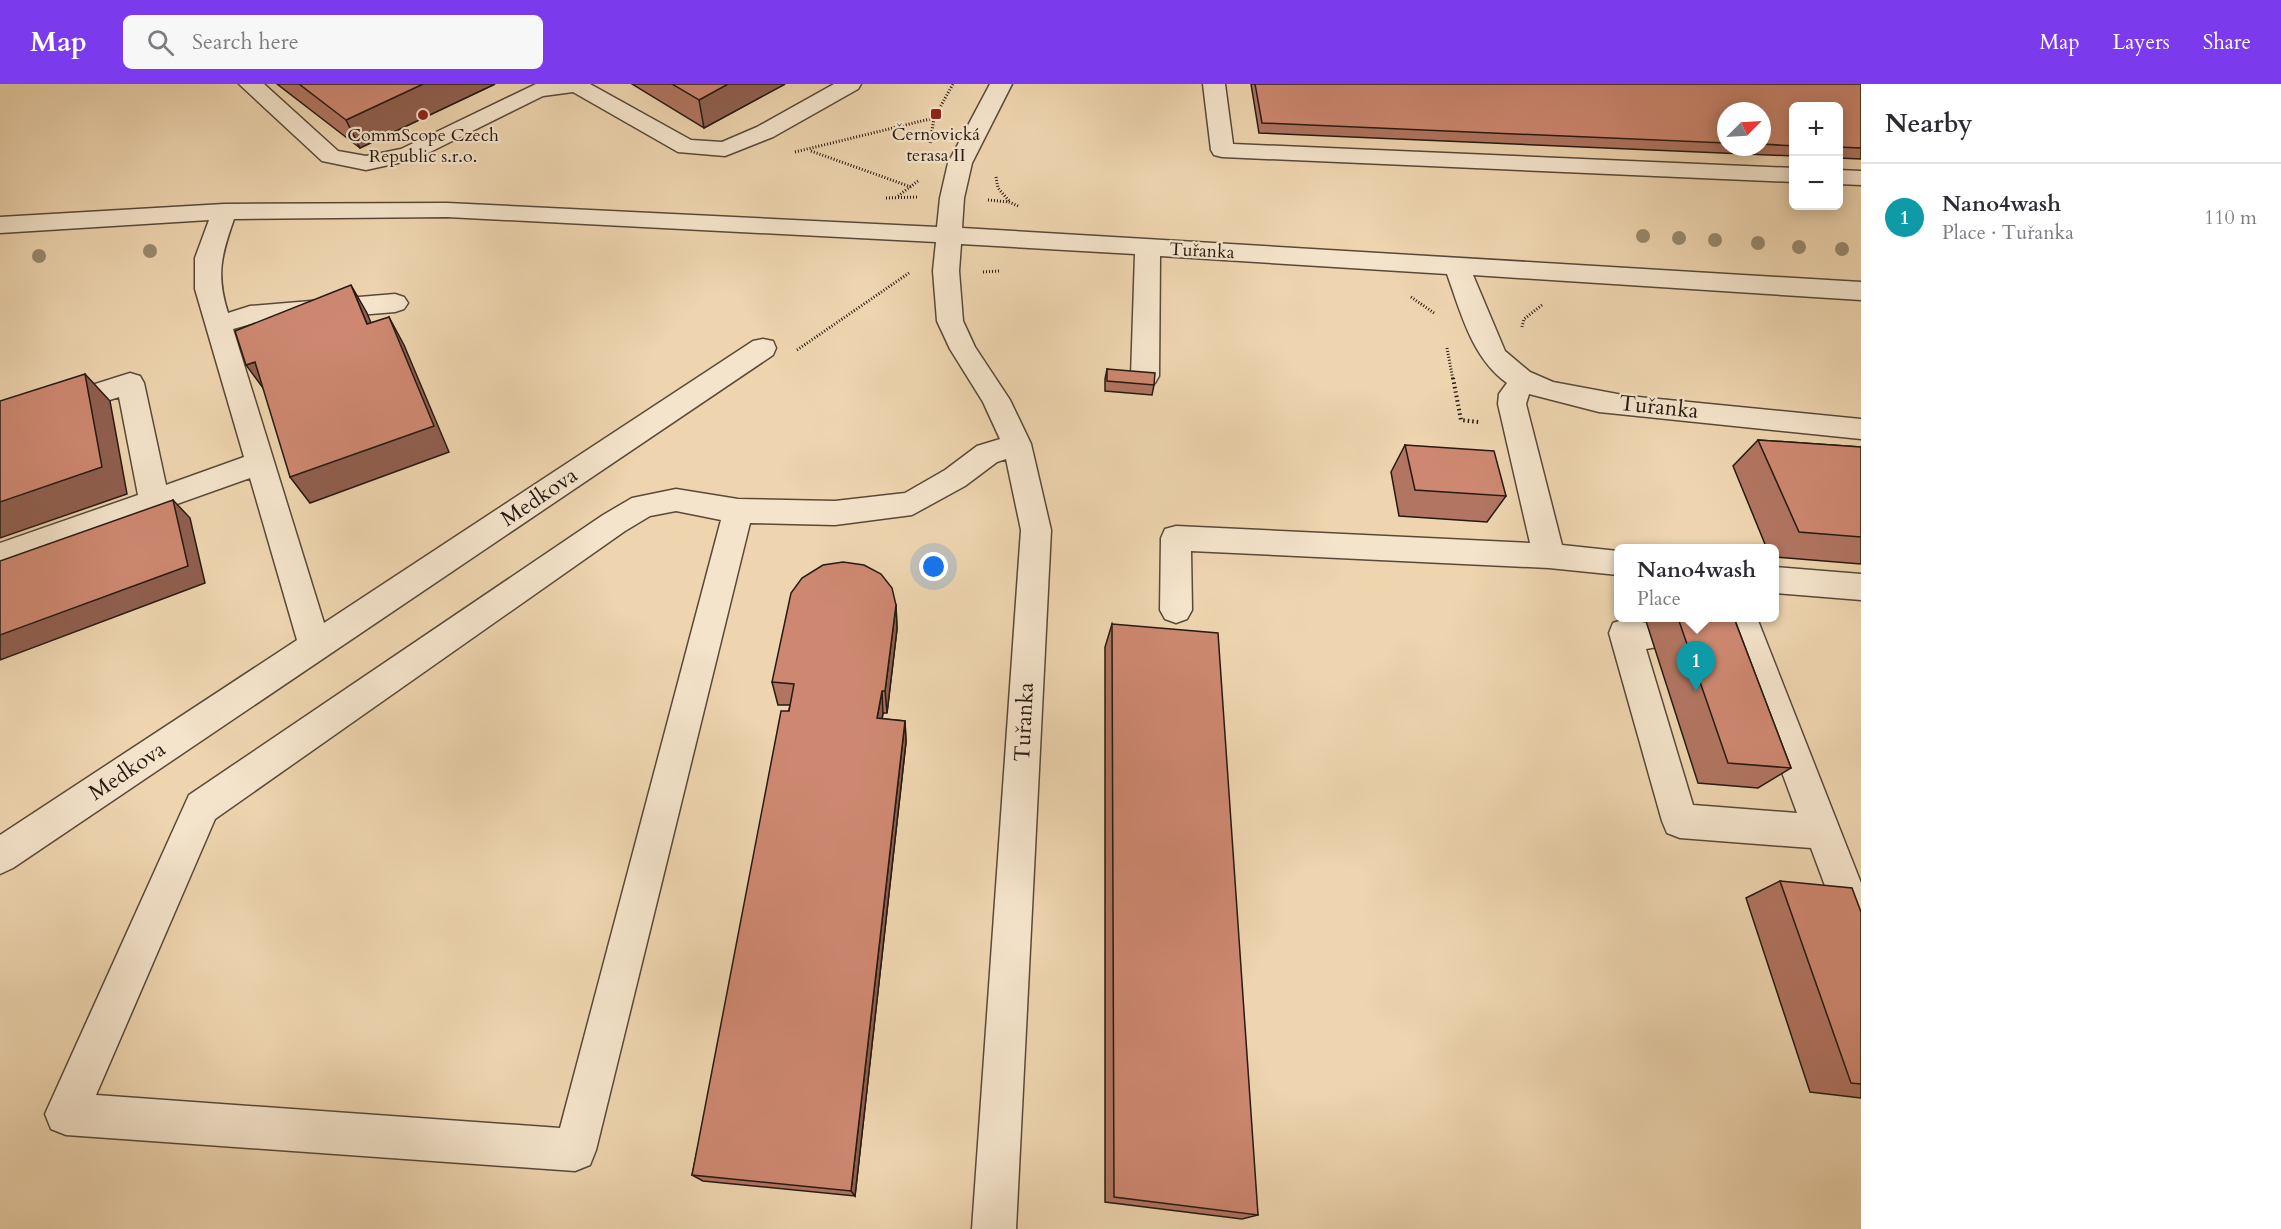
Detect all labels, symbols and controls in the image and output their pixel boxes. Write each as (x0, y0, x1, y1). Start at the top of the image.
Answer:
search box (123, 15, 543, 69)
text: Map (30, 23, 87, 61)
icon: search (144, 26, 177, 59)
text: Search here (192, 27, 299, 57)
text: Map (2040, 28, 2080, 57)
text: Layers (2113, 28, 2170, 57)
text: Share (2203, 28, 2251, 57)
north arrow (1717, 102, 1771, 156)
map controls (1789, 102, 1843, 210)
button: + (1789, 102, 1843, 156)
text: Nearby (1885, 106, 1973, 141)
marker: Černovická terasa II (929, 107, 943, 121)
marker: CommScope Czech Republic s.r.o. (416, 108, 430, 122)
place label: Černovická terasa II (892, 122, 980, 168)
place label: CommScope Czech Republic s.r.o. (347, 123, 499, 169)
button: − (1789, 156, 1843, 210)
text: Nano4wash (1942, 189, 2061, 219)
text: 1 (1899, 204, 1910, 231)
text: 110 m (2204, 204, 2257, 231)
text: Place · Tuřanka (1942, 219, 2074, 246)
street label: Tuřanka (1169, 237, 1235, 265)
street label: Tuřanka (1618, 388, 1701, 426)
street label: Medkova (495, 460, 584, 534)
popup (1614, 544, 1779, 622)
your location (919, 552, 948, 581)
text: Nano4wash (1637, 555, 1756, 585)
text: Place (1637, 585, 1681, 612)
pin: 1 (1676, 642, 1716, 691)
street label: Tuřanka (1007, 681, 1041, 762)
street label: Medkova (83, 734, 172, 808)

